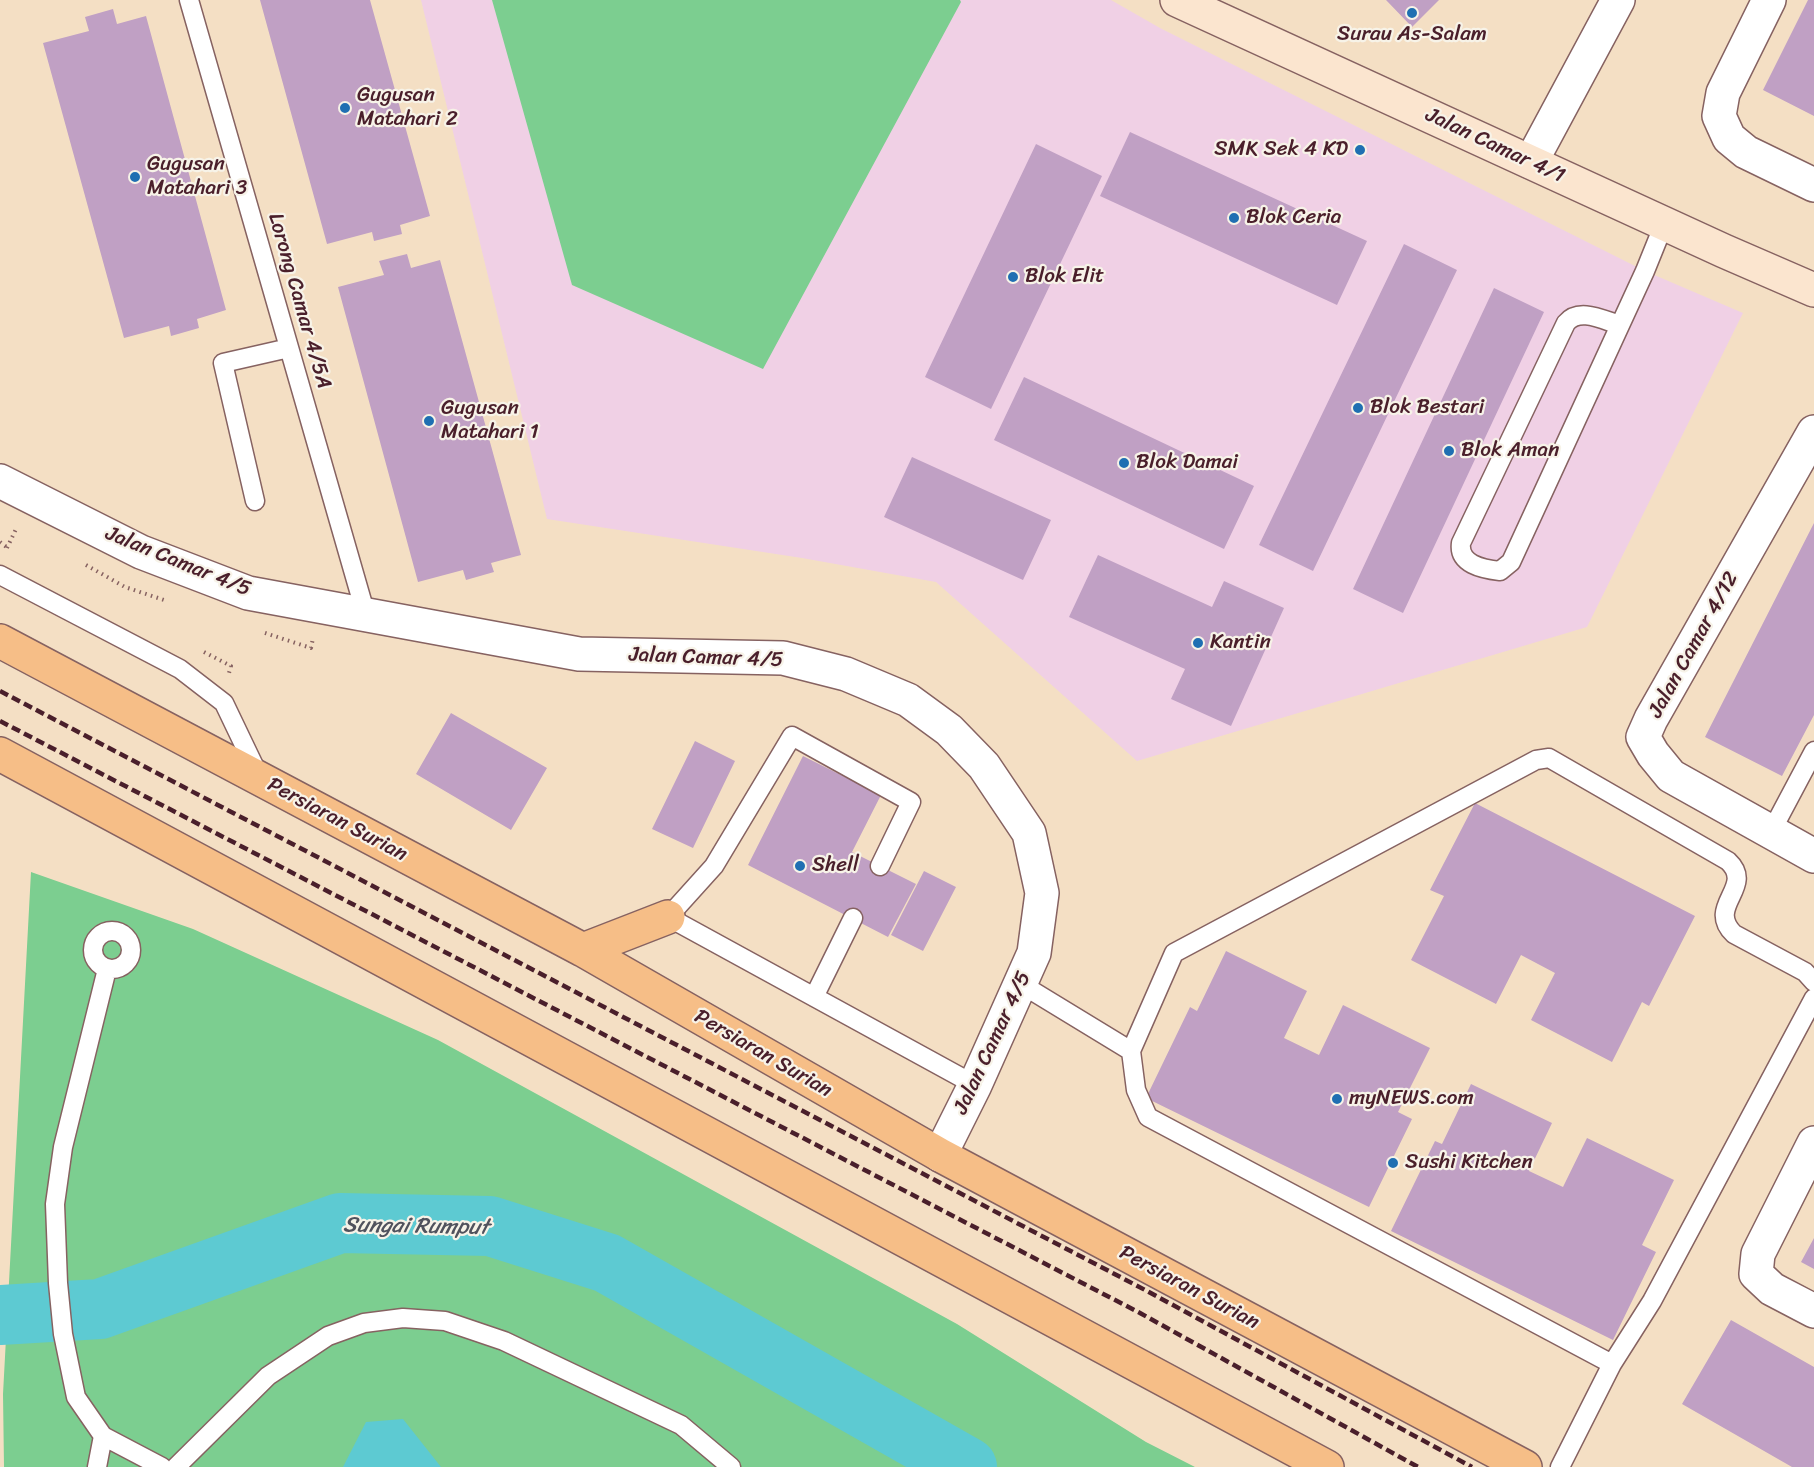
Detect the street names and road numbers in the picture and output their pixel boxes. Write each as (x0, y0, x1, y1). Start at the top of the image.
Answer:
street label: Jalan Camar 4/1 (1421, 103, 1569, 189)
street label: Lorong Camar 4/5A (262, 210, 336, 392)
street label: Jalan Camar 4/5 (102, 521, 254, 603)
street label: Jalan Camar 4/12 (1644, 568, 1744, 722)
street label: Jalan Camar 4/5 (628, 643, 784, 673)
street label: Persiaran Surian (263, 773, 411, 867)
street label: Jalan Camar 4/5 (949, 968, 1037, 1118)
street label: Persiaran Surian (690, 1004, 836, 1104)
street label: Persiaran Surian (1115, 1241, 1263, 1335)

